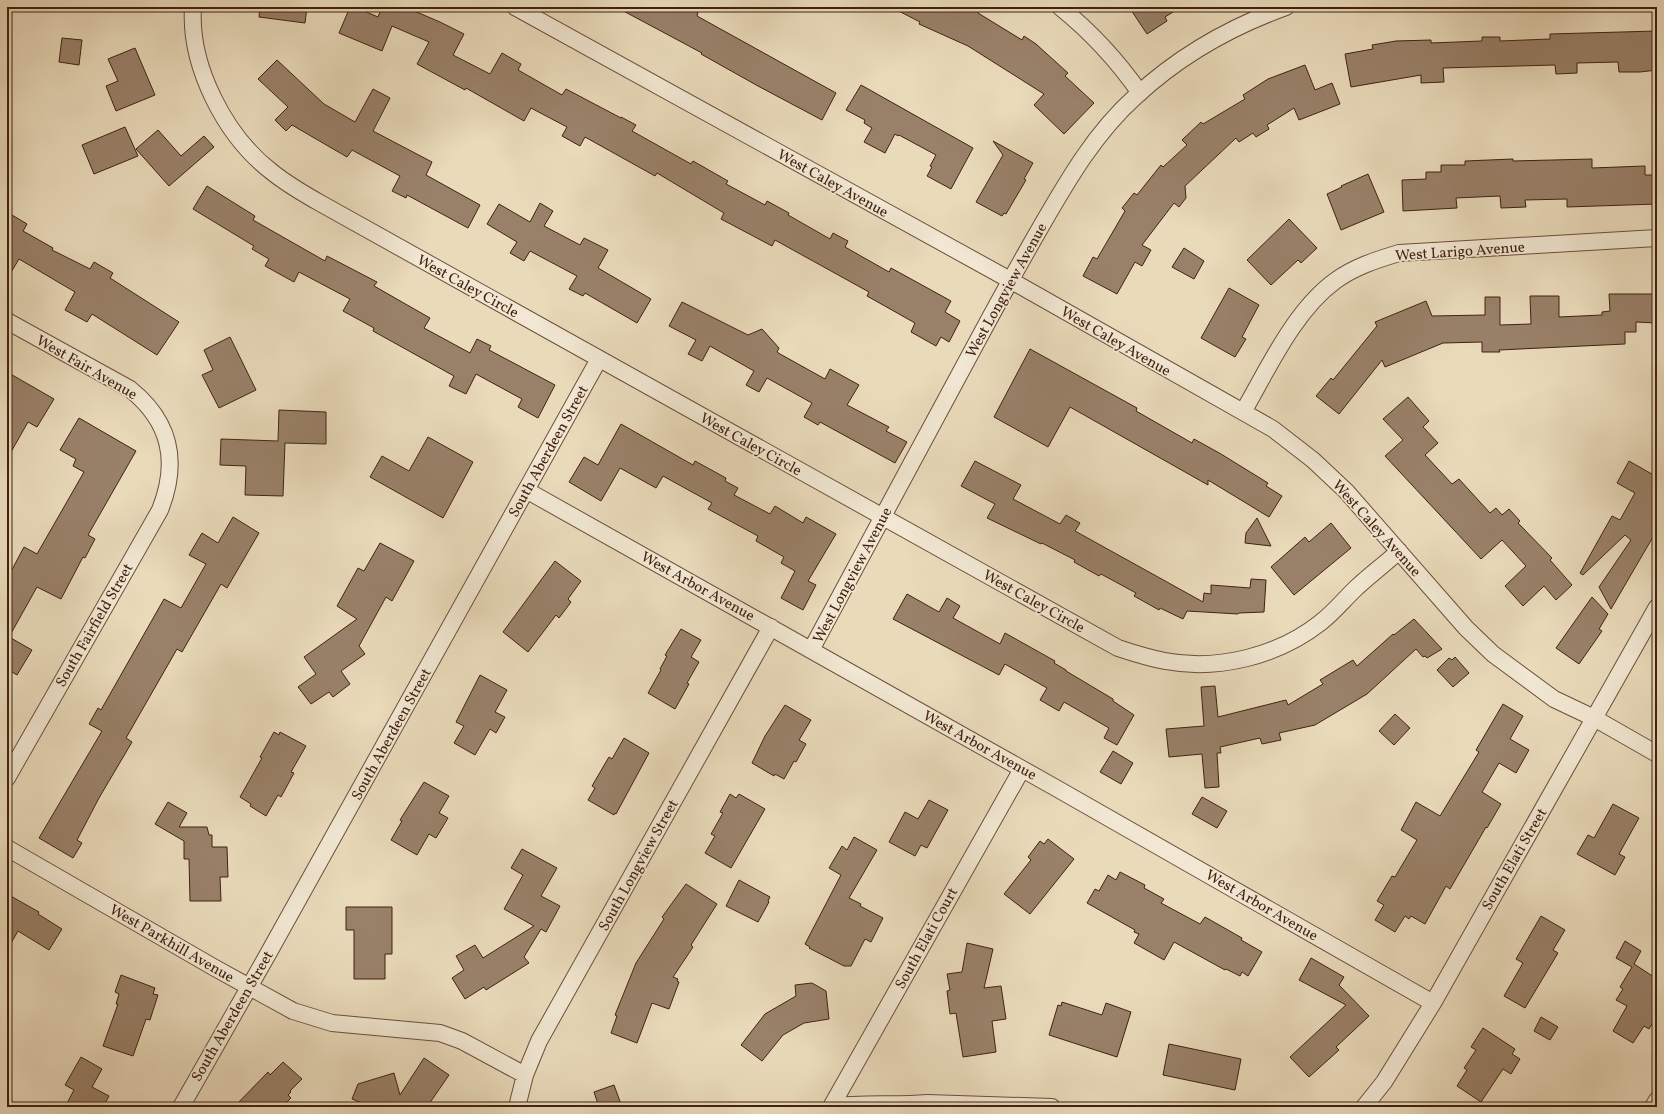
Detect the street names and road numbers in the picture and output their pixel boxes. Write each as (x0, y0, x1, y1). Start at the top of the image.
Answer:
street label: West Caley Avenue (773, 145, 892, 224)
street label: West Longview Avenue (961, 219, 1053, 362)
street label: West Larigo Avenue (1395, 237, 1526, 268)
street label: West Caley Circle (413, 251, 522, 324)
street label: West Caley Avenue (1056, 302, 1174, 382)
street label: West Fair Avenue (32, 331, 141, 406)
street label: South Aberdeen Street (504, 382, 594, 522)
street label: West Caley Circle (696, 409, 805, 482)
street label: West Caley Avenue (1327, 476, 1425, 582)
street label: West Longview Avenue (809, 504, 898, 647)
street label: West Arbor Avenue (637, 547, 758, 627)
street label: South Fairfield Street (51, 560, 139, 691)
street label: West Caley Circle (979, 566, 1088, 639)
street label: South Aberdeen Street (347, 665, 437, 805)
street label: West Arbor Avenue (919, 706, 1040, 786)
street label: South Longview Street (594, 796, 684, 935)
street label: South Elati Street (1478, 805, 1553, 915)
street label: West Arbor Avenue (1201, 865, 1322, 947)
street label: South Elati Court (891, 884, 964, 993)
street label: West Parkhill Avenue (105, 900, 237, 989)
street label: South Aberdeen Street (187, 947, 279, 1086)

